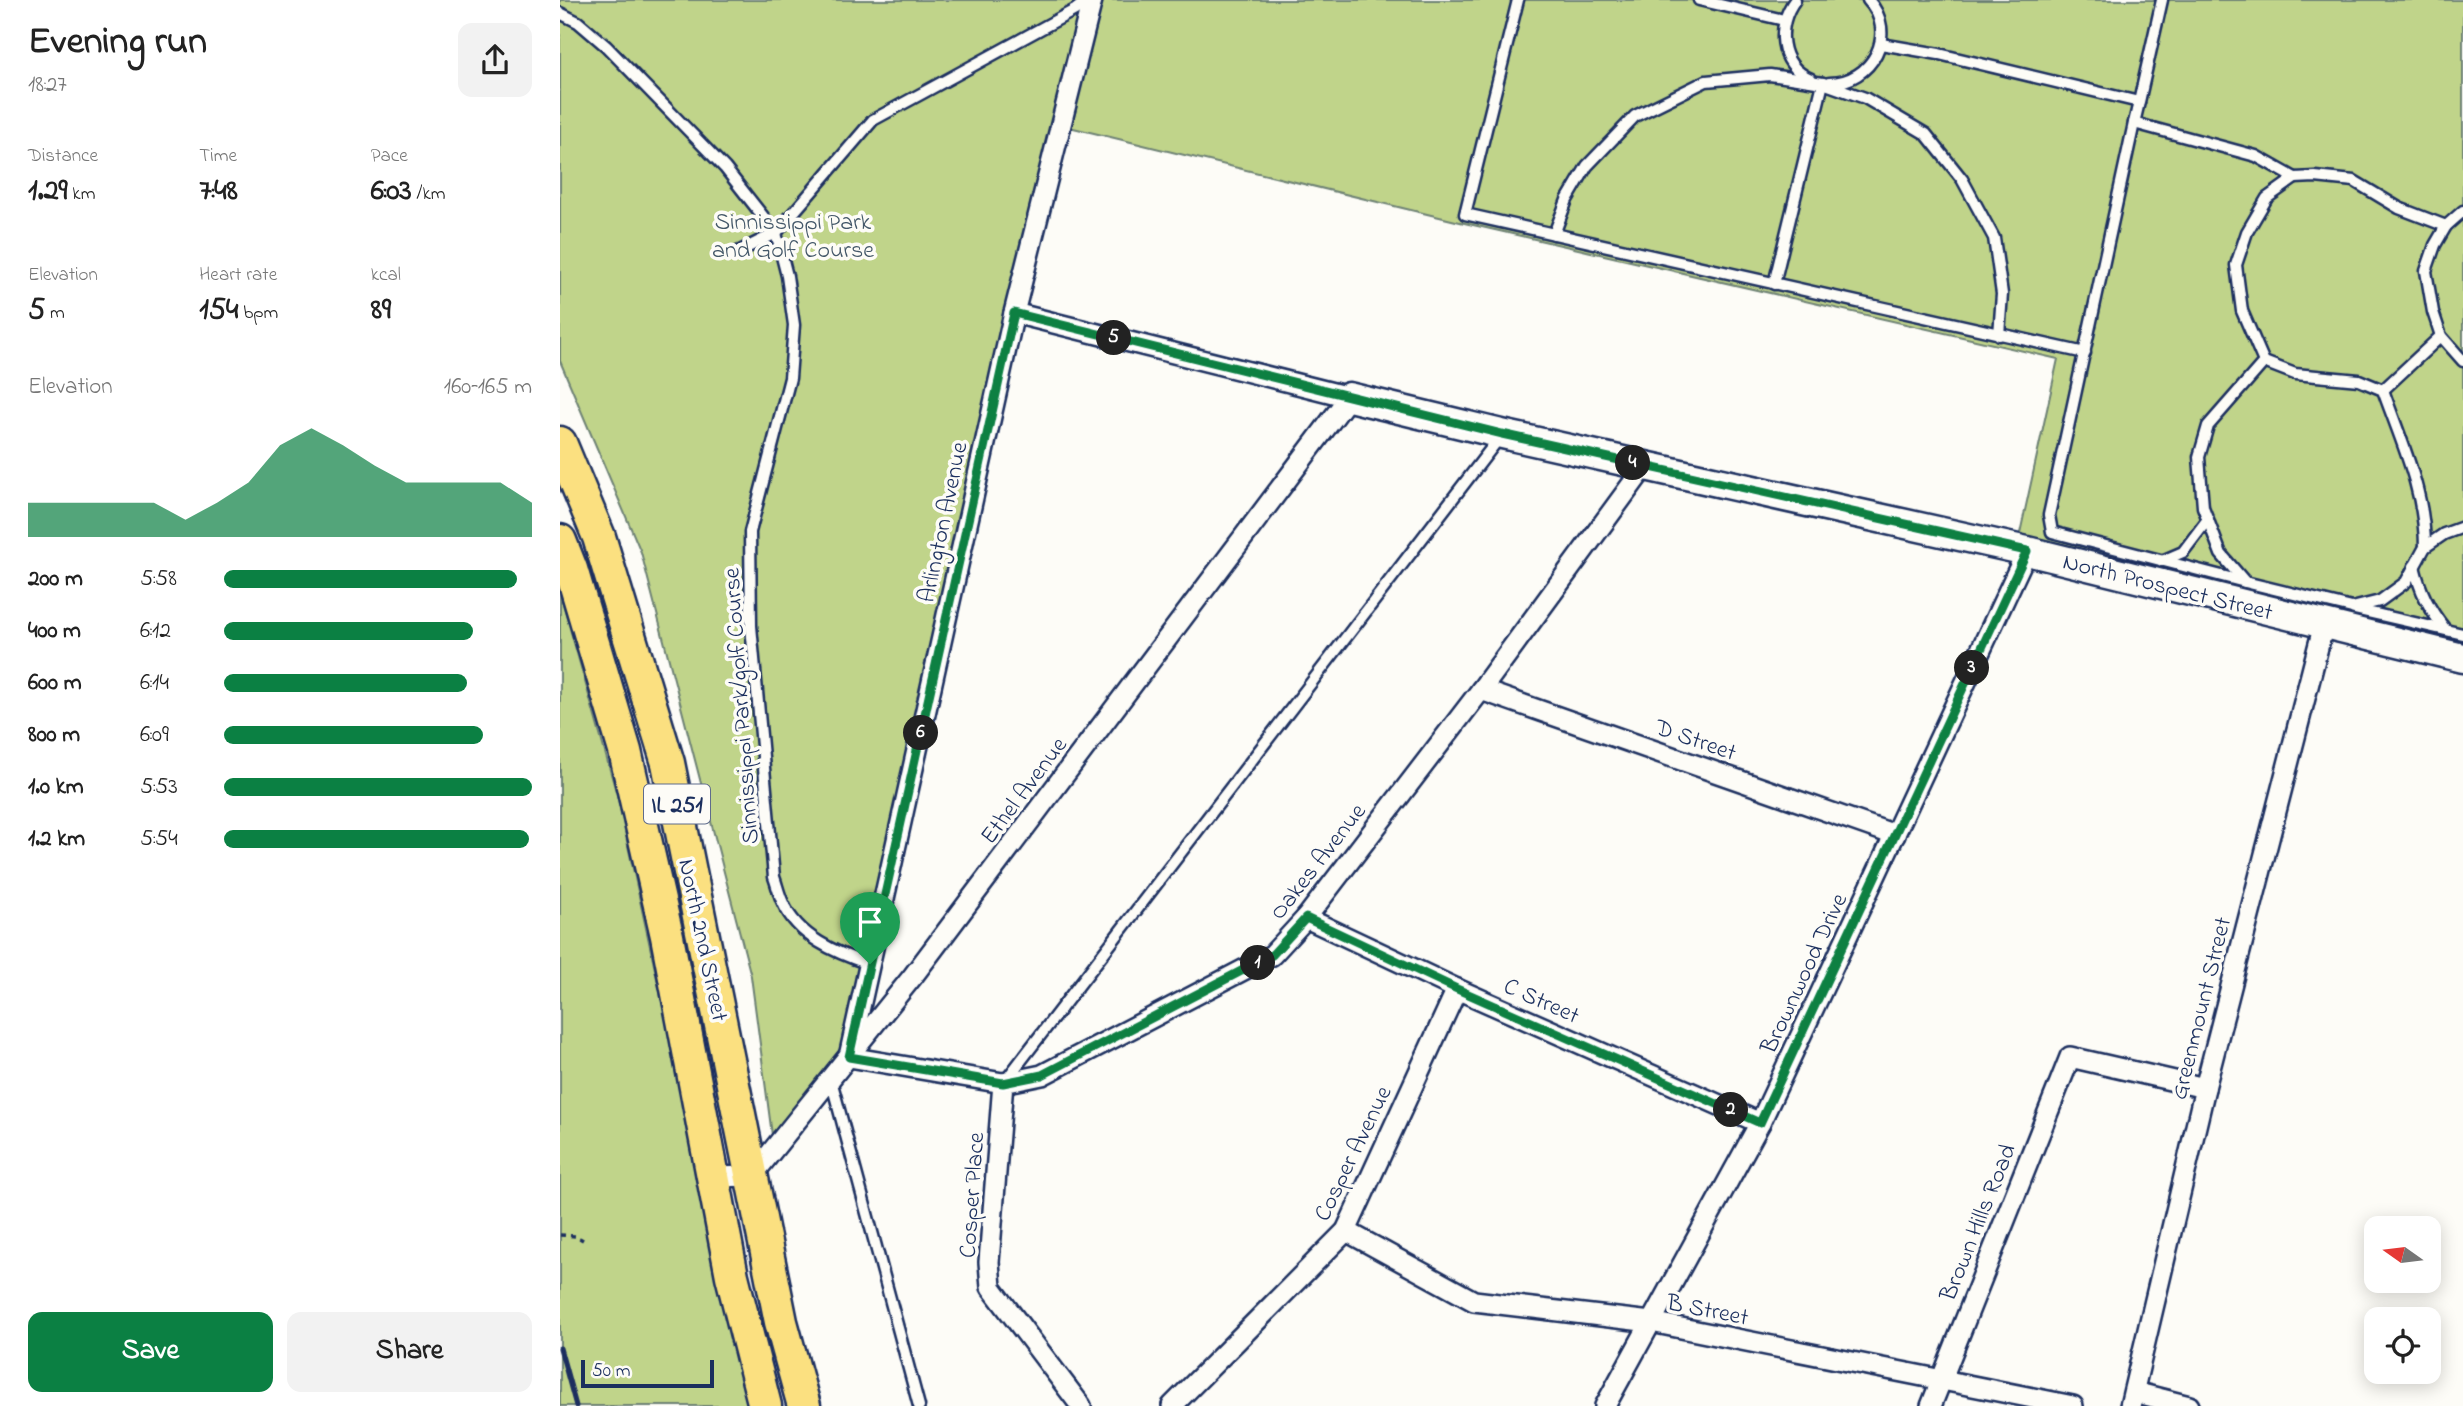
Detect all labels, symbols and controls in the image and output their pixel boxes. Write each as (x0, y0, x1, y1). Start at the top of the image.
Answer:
text: Evening run (28, 15, 207, 71)
button: share (458, 23, 532, 97)
text: 18:27 (28, 69, 67, 102)
text: Distance (28, 143, 98, 170)
text: Time (199, 143, 237, 170)
text: Pace (371, 143, 408, 170)
text: 1.29 (28, 170, 68, 214)
text: 7:48 (199, 170, 238, 214)
text: 6:03 (371, 170, 412, 214)
text: km (68, 181, 95, 208)
text: /km (412, 181, 445, 208)
park label: Sinnissippi Park and Golf Course (712, 206, 874, 269)
text: Elevation (28, 262, 98, 289)
text: Heart rate (199, 262, 277, 289)
text: kcal (371, 262, 401, 289)
text: 5 (28, 289, 45, 333)
text: 154 (199, 289, 238, 333)
text: 89 (371, 289, 391, 333)
text: m (45, 300, 65, 327)
text: bpm (238, 300, 278, 327)
pin: 5 (1096, 320, 1132, 356)
text: 5 (1108, 324, 1119, 351)
text: Elevation (28, 371, 113, 404)
text: 160–165 m (444, 371, 532, 404)
street label: Arlington Avenue (910, 439, 979, 606)
pin: 4 (1616, 446, 1650, 480)
text: 4 (1629, 449, 1636, 476)
street label: North Prospect Street (2059, 545, 2276, 631)
text: 200 m (28, 563, 83, 596)
text: 5:58 (140, 563, 177, 596)
street label: Sinnissippi Park/golf Course (715, 566, 770, 845)
text: 400 m (28, 615, 81, 648)
text: 6:12 (140, 615, 171, 648)
pin: 3 (1954, 650, 1990, 686)
text: 3 (1968, 654, 1975, 681)
text: 600 m (28, 667, 82, 700)
text: 6:14 (140, 667, 169, 700)
street label: D Street (1649, 711, 1741, 772)
pin: 6 (904, 716, 938, 750)
text: 800 m (28, 719, 80, 752)
text: 6:09 (140, 719, 169, 752)
text: 6 (916, 719, 925, 746)
street label: Ethel Avenue (973, 730, 1077, 853)
text: 1.0 km (28, 771, 84, 804)
text: 5:53 (140, 771, 178, 804)
road number: IL 251 (644, 784, 710, 824)
street label: Oakes Avenue (1262, 796, 1376, 928)
text: 1.2 km (28, 823, 85, 856)
text: 5:54 (140, 823, 178, 856)
street label: North 2nd Street (667, 856, 736, 1025)
street label: Brownwood Drive (1752, 888, 1858, 1061)
pin (840, 892, 900, 964)
icon: arrive (851, 903, 889, 941)
street label: Greenmount Street (2163, 914, 2242, 1104)
pin: 1 (1240, 946, 1276, 981)
text: 1 (1254, 949, 1261, 976)
street label: C Street (1497, 970, 1584, 1034)
street label: Cosper Avenue (1306, 1080, 1402, 1228)
pin: 2 (1714, 1092, 1748, 1128)
text: 2 (1726, 1096, 1735, 1123)
street label: Cosper Place (952, 1131, 995, 1259)
street label: Brown Hills Road (1932, 1139, 2027, 1308)
north arrow (2364, 1216, 2441, 1293)
map controls (2364, 1216, 2441, 1384)
street label: B Street (1663, 1286, 1751, 1337)
button: locate (2364, 1307, 2441, 1384)
button: Save (28, 1312, 273, 1392)
button: Share (287, 1312, 532, 1392)
scale bar (581, 1357, 714, 1389)
text: 50 m (592, 1358, 631, 1385)

